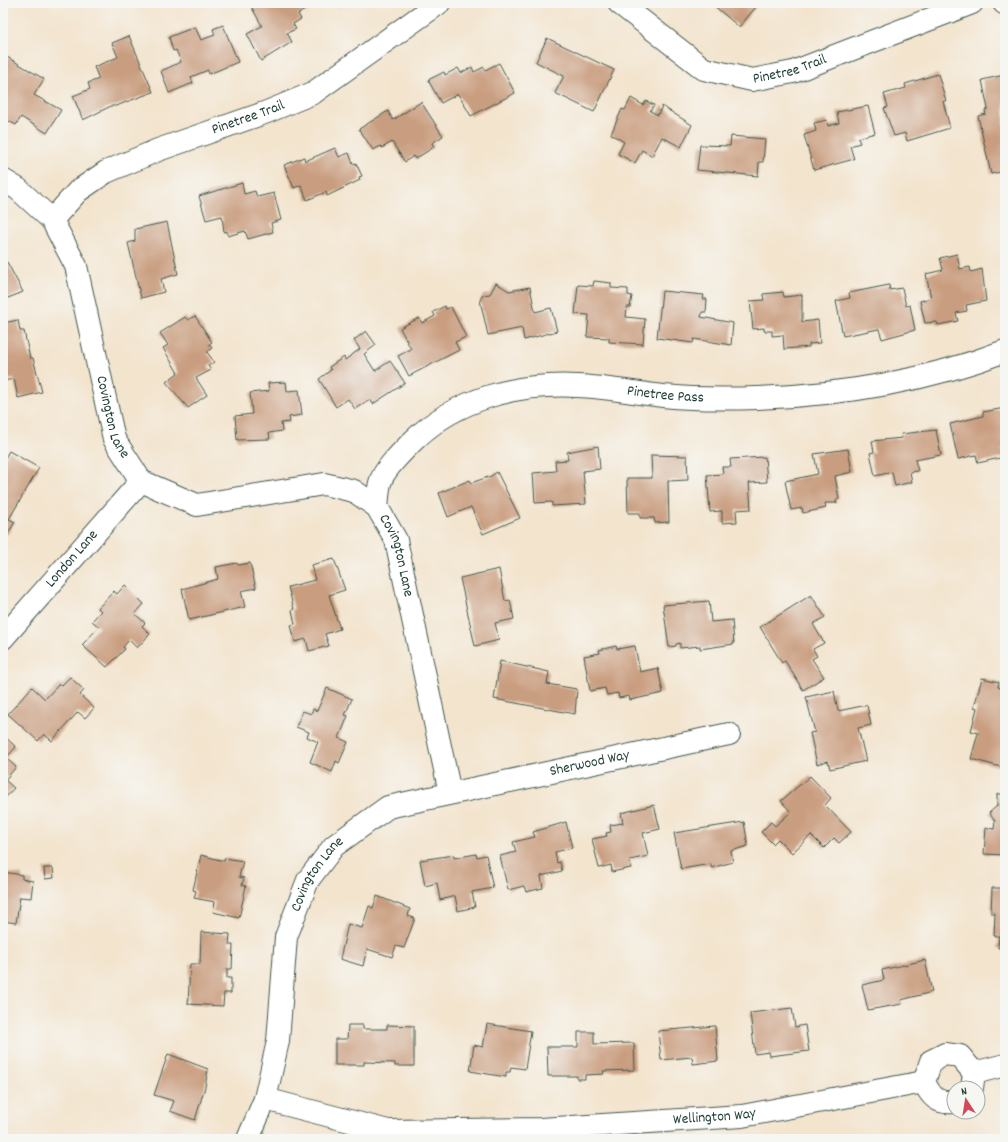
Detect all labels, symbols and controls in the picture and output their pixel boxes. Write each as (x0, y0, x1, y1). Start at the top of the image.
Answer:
street label: Pinetree Trail (751, 49, 830, 91)
street label: Pinetree Trail (209, 95, 288, 141)
street label: Covington Lane (89, 374, 135, 463)
street label: Pinetree Pass (625, 380, 704, 409)
street label: Covington Lane (373, 510, 419, 599)
street label: London Lane (41, 525, 104, 593)
street label: Sherwood Way (548, 744, 633, 783)
street label: Covington Lane (286, 831, 349, 915)
north arrow (946, 1080, 986, 1120)
text: N (960, 1084, 969, 1101)
street label: Wellington Way (672, 1102, 759, 1131)

